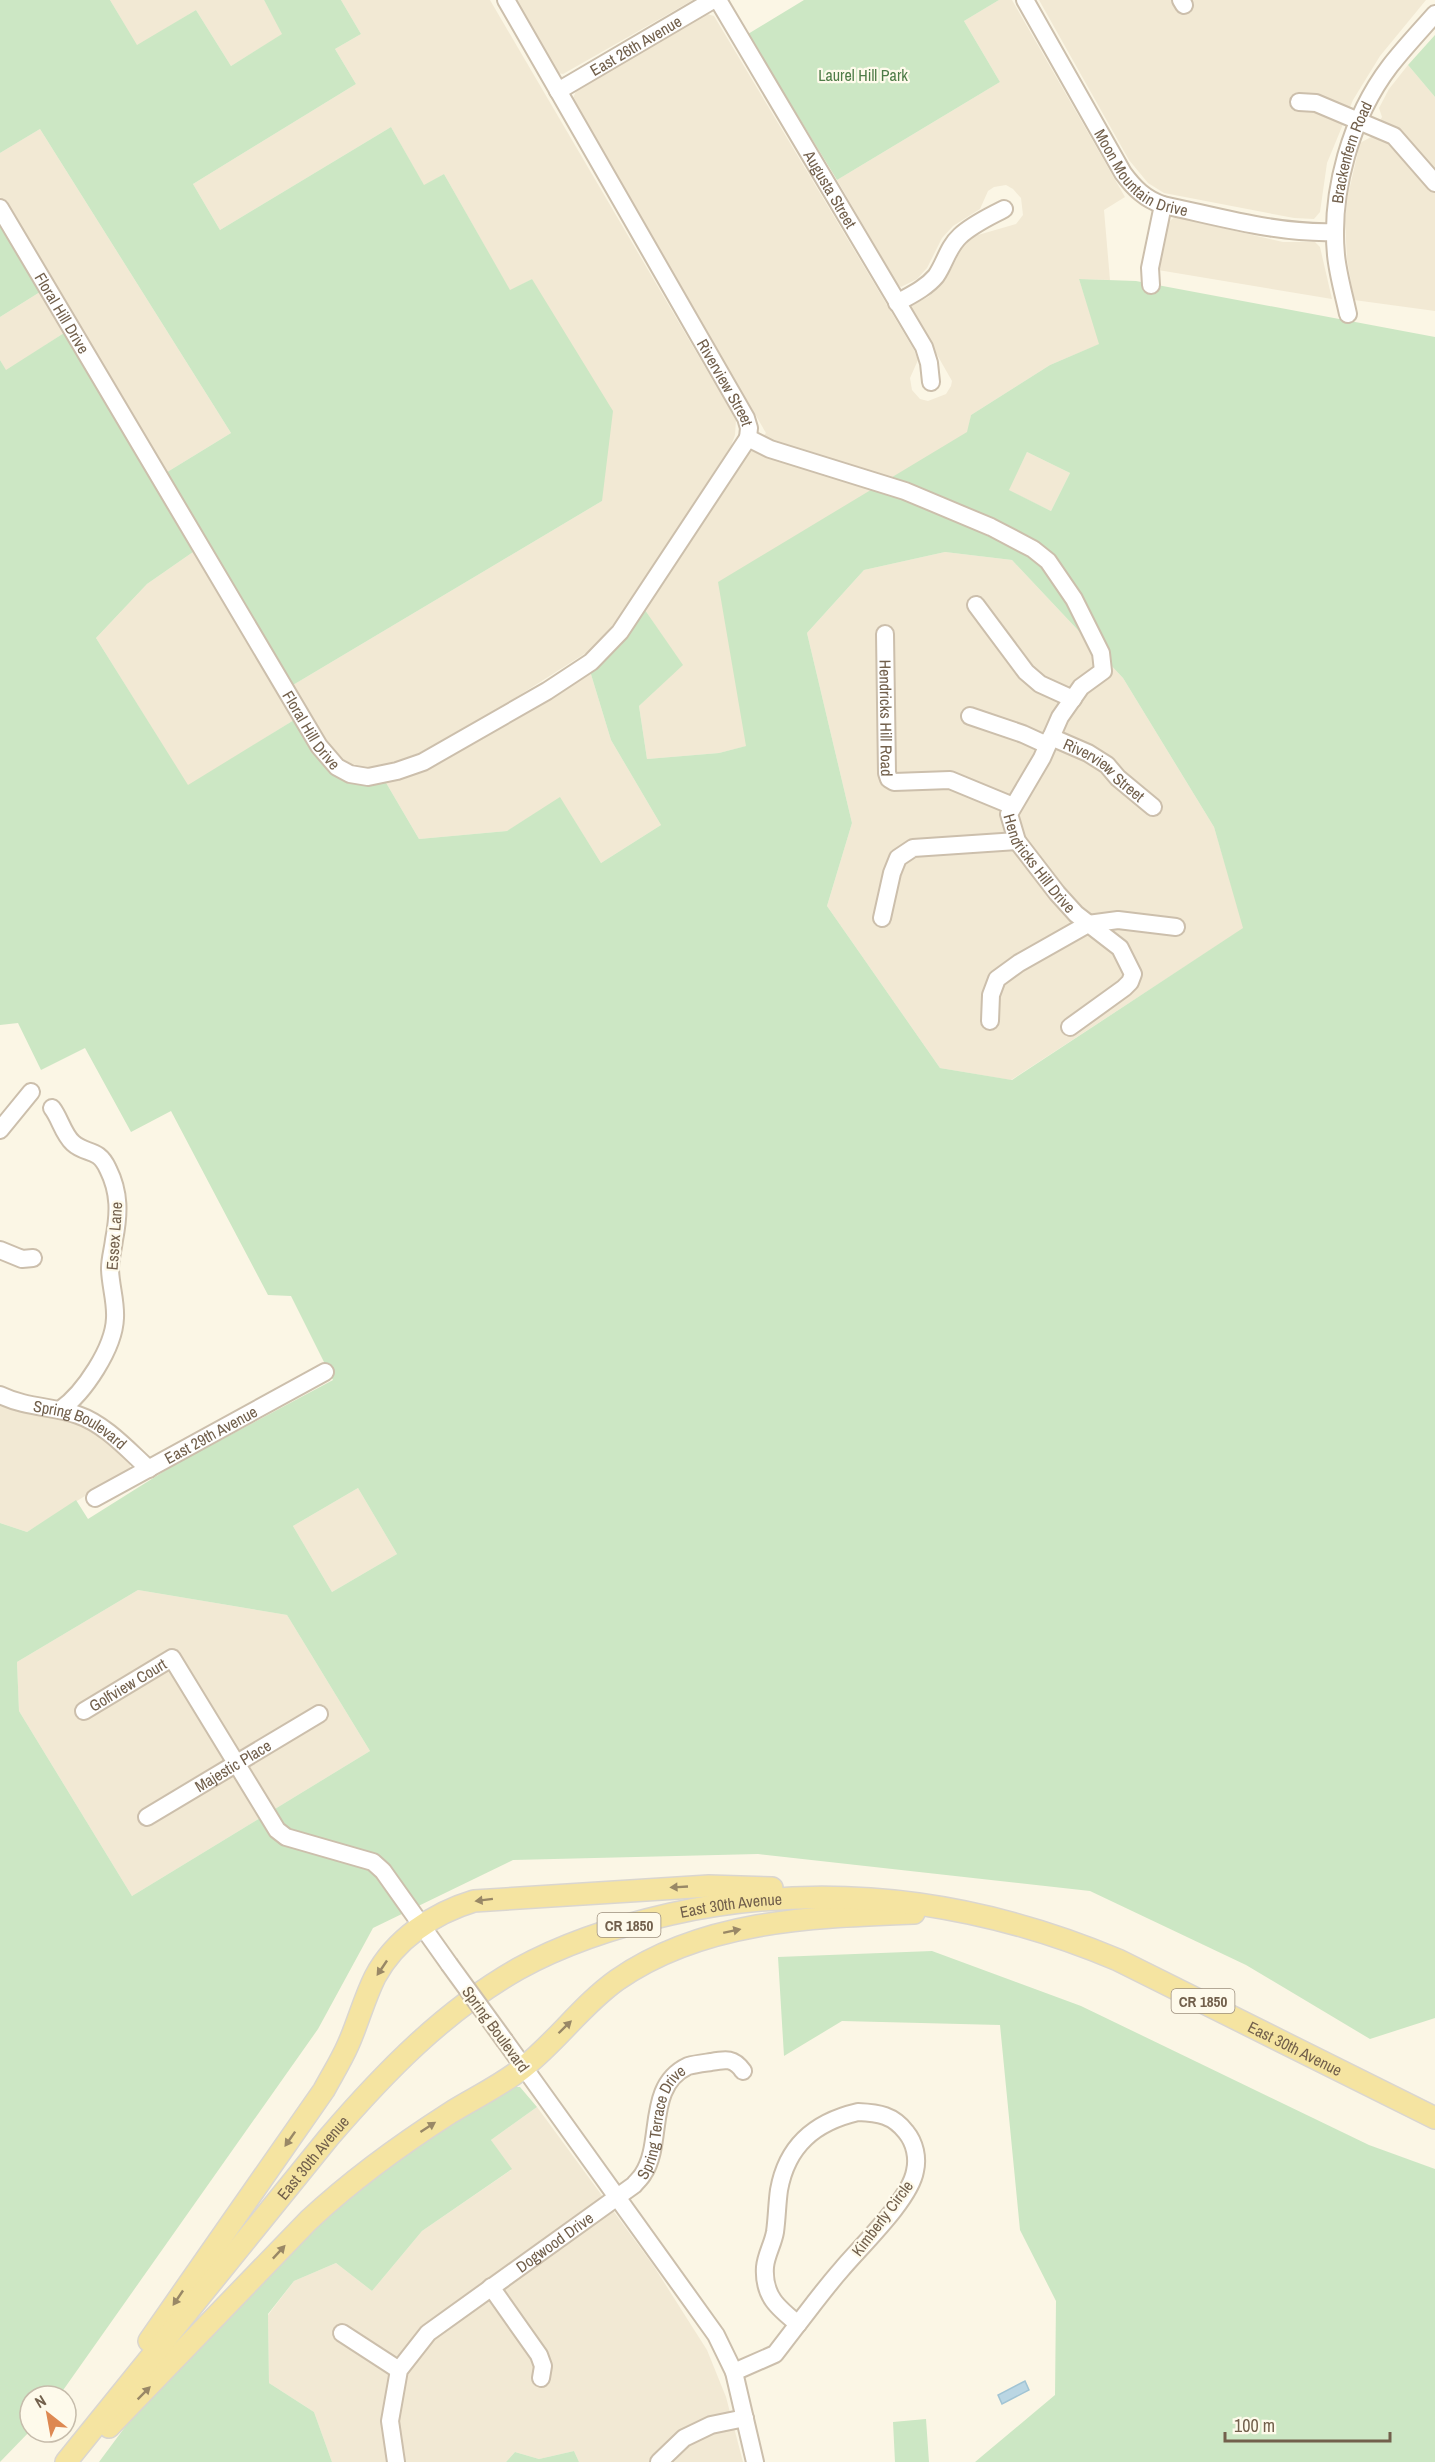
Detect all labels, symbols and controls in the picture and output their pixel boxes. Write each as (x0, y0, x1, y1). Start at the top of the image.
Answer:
street label: East 26th Avenue (586, 10, 685, 81)
park label: Laurel Hill Park (818, 64, 908, 86)
street label: Brackenfern Road (1326, 97, 1377, 205)
street label: Moon Mountain Drive (1089, 125, 1190, 221)
street label: Augusta Street (798, 145, 862, 232)
street label: Floral Hill Drive (30, 268, 95, 357)
street label: Riverview Street (692, 335, 759, 429)
street label: Hendricks Hill Road (874, 659, 898, 777)
street label: Floral Hill Drive (278, 686, 345, 774)
street label: Riverview Street (1060, 733, 1150, 807)
street label: Hendricks Hill Drive (999, 811, 1081, 918)
street label: Essex Lane (101, 1201, 127, 1271)
street label: Spring Boulevard (32, 1395, 132, 1454)
street label: East 29th Avenue (160, 1400, 261, 1469)
street label: Golfview Court (85, 1653, 171, 1717)
street label: Majestic Place (191, 1734, 275, 1797)
one-way arrow (669, 1883, 688, 1892)
street label: East 30th Avenue (678, 1887, 783, 1923)
one-way arrow (475, 1895, 494, 1905)
road number: CR 1850 (598, 1913, 660, 1937)
one-way arrow (722, 1926, 741, 1935)
one-way arrow (376, 1959, 388, 1975)
street label: Spring Boulevard (457, 1982, 535, 2076)
road number: CR 1850 (1172, 1989, 1234, 2013)
street label: East 30th Avenue (1244, 2016, 1346, 2081)
one-way arrow (558, 2020, 572, 2034)
street label: Spring Terrace Drive (631, 2059, 689, 2183)
street label: East 30th Avenue (272, 2111, 354, 2204)
one-way arrow (420, 2122, 436, 2133)
one-way arrow (285, 2131, 296, 2147)
street label: Kimberly Circle (846, 2176, 918, 2260)
street label: Dogwood Drive (511, 2207, 598, 2277)
one-way arrow (272, 2244, 286, 2259)
one-way arrow (172, 2290, 184, 2306)
north arrow (18, 2384, 78, 2444)
one-way arrow (137, 2386, 151, 2400)
text: N (31, 2389, 50, 2413)
scale bar (1225, 2405, 1390, 2443)
text: 100 m (1234, 2413, 1275, 2438)

